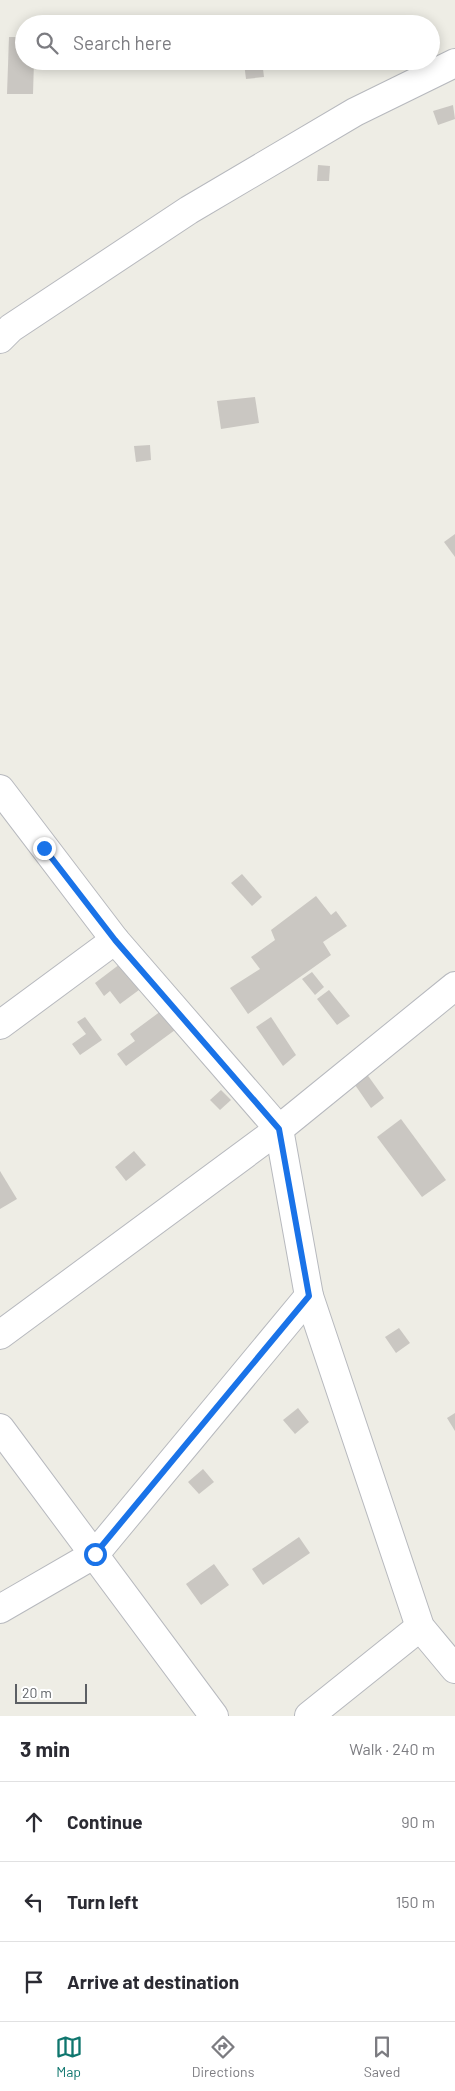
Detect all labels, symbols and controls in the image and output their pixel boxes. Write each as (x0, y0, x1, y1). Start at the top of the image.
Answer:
search box (15, 15, 440, 70)
icon: search (33, 29, 61, 57)
text: Search here (73, 31, 172, 54)
route end (33, 837, 56, 860)
route start (84, 1543, 107, 1566)
scale bar (15, 1681, 88, 1704)
text: 20 m (22, 1684, 52, 1701)
text: 3 min (20, 1736, 70, 1761)
text: Walk · 240 m (349, 1739, 435, 1758)
icon: ahead (20, 1808, 48, 1836)
text: Continue (67, 1810, 143, 1833)
text: 90 m (401, 1812, 435, 1831)
icon: left (20, 1888, 48, 1916)
text: Turn left (67, 1890, 138, 1913)
text: 150 m (396, 1892, 435, 1911)
icon: arrive (20, 1968, 48, 1996)
text: Arrive at destination (67, 1970, 239, 1993)
tab: Map (55, 2033, 83, 2080)
tab: Directions (192, 2033, 254, 2080)
tab: Saved (364, 2033, 400, 2080)

